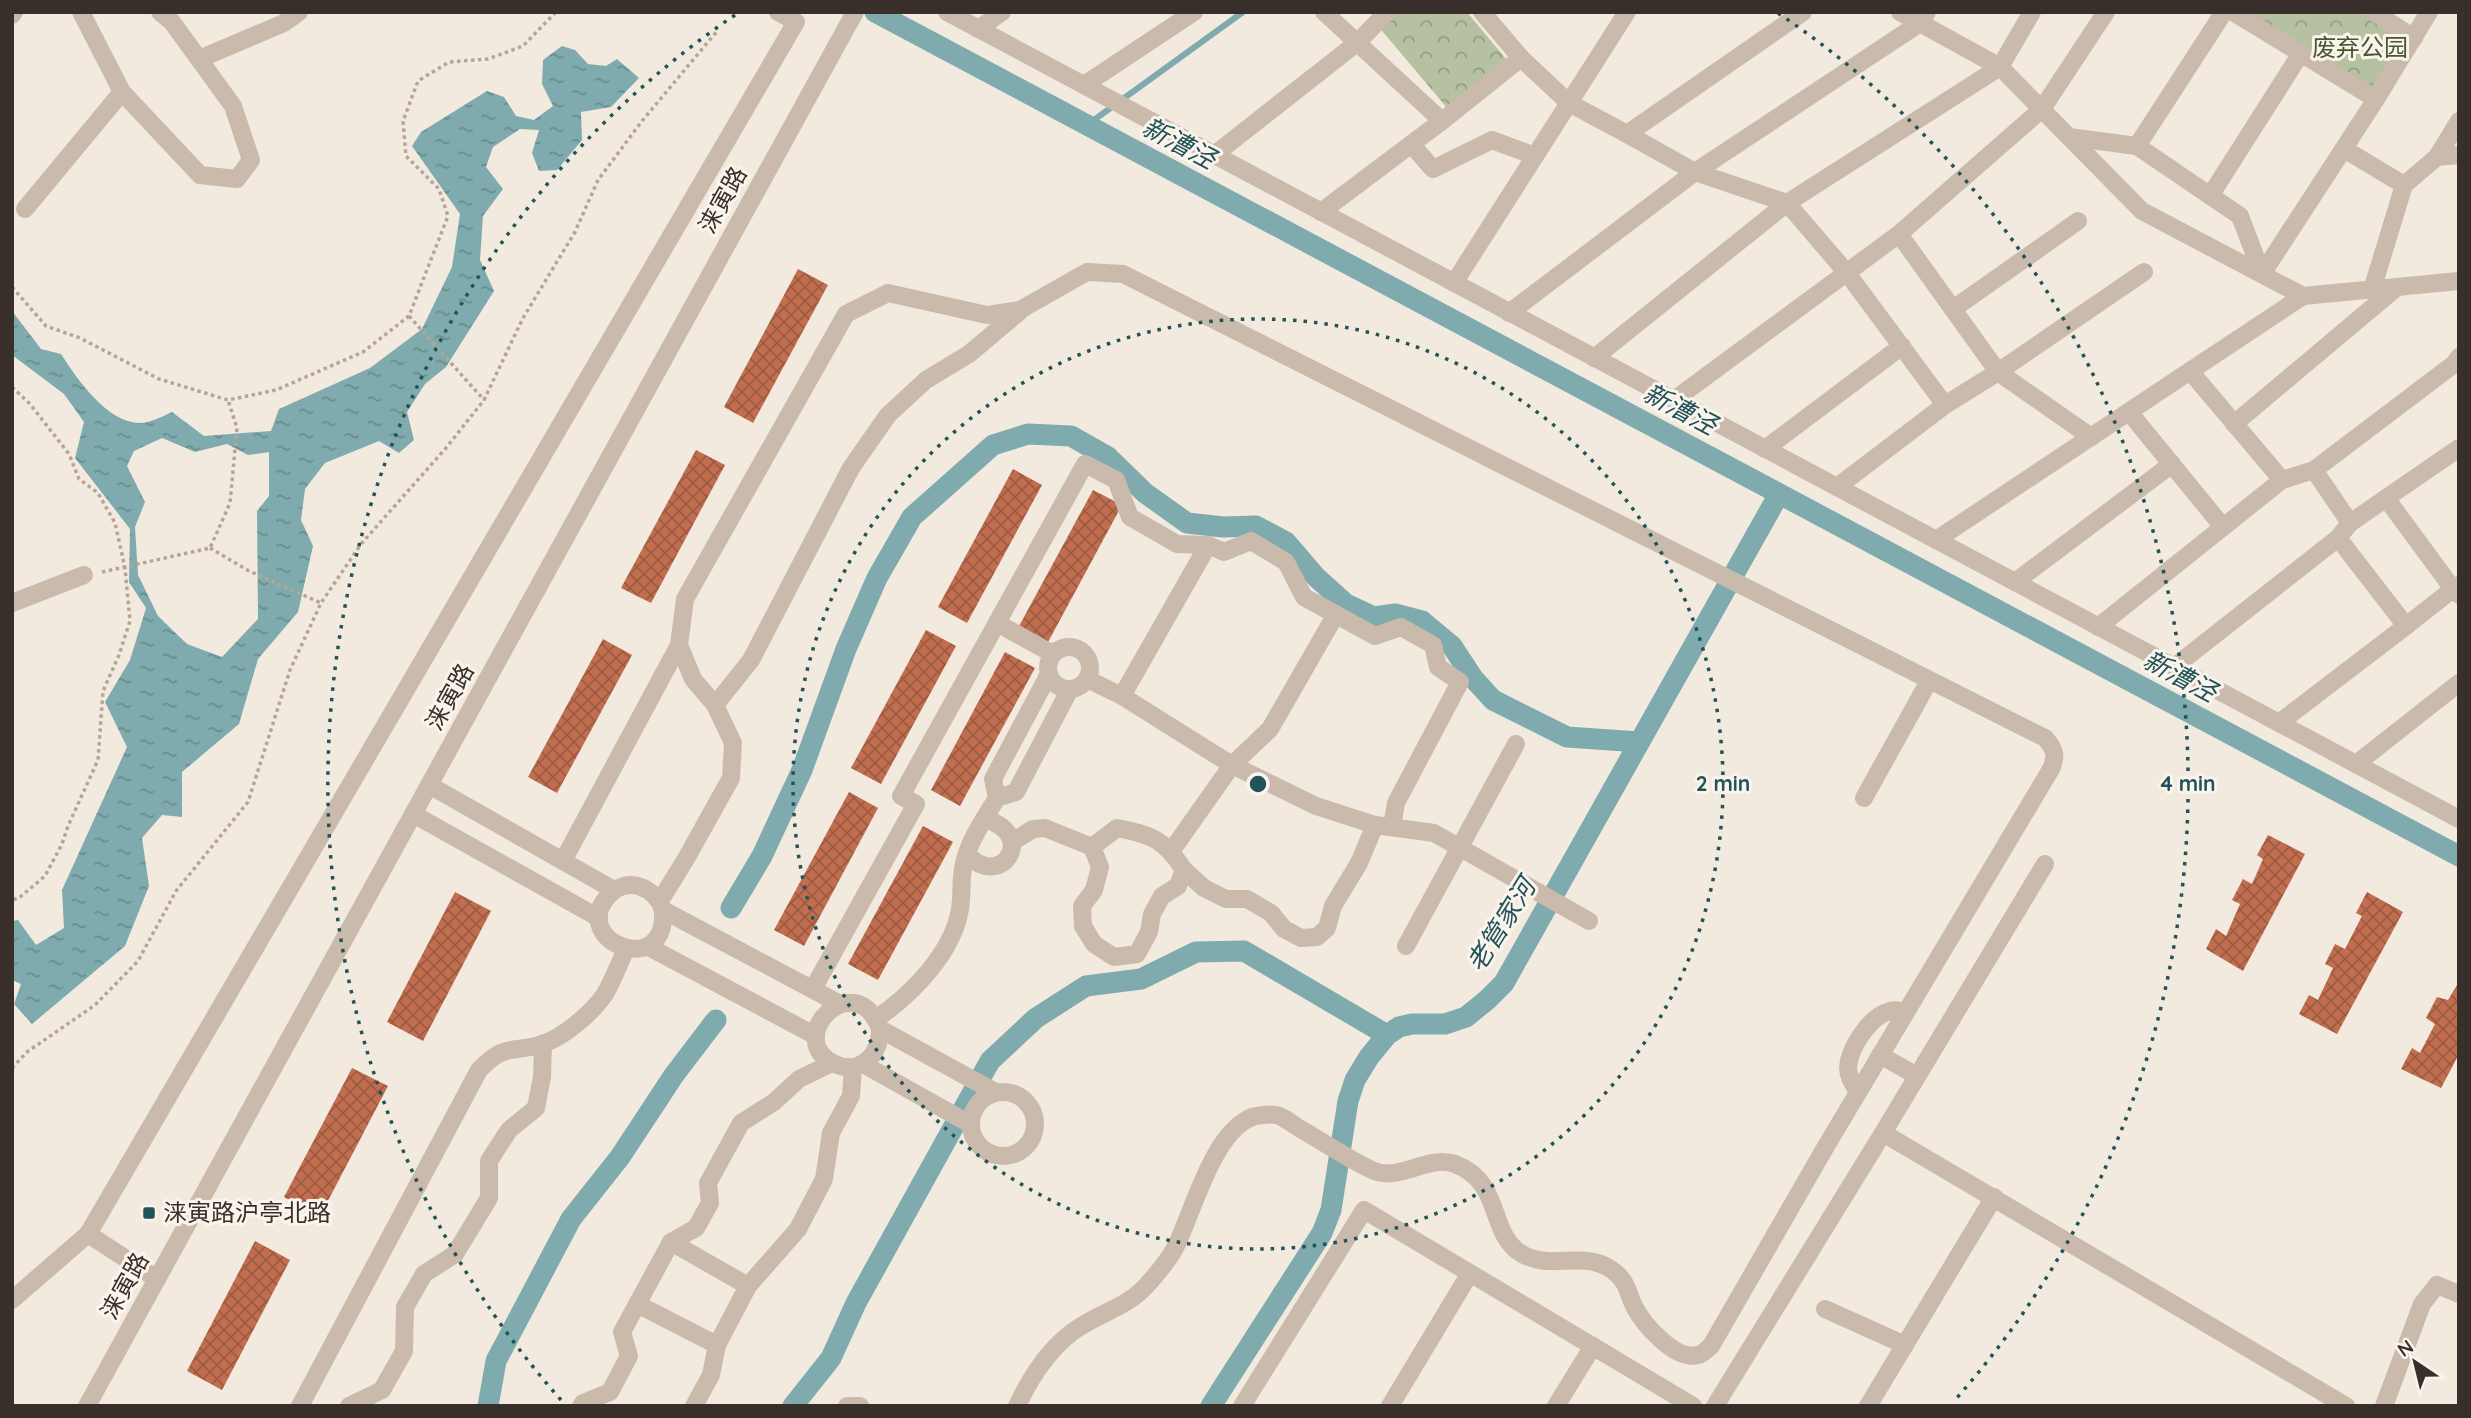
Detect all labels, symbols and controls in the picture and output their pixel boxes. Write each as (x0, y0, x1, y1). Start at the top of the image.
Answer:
park label: 废弃公园 (2312, 32, 2408, 62)
water label: 新漕泾 (1137, 110, 1224, 177)
street label: 涞寅路 (692, 161, 753, 238)
water label: 新漕泾 (1638, 376, 1725, 443)
water label: 新漕泾 (2138, 643, 2225, 710)
street label: 涞寅路 (419, 658, 480, 735)
text: 2 min (1696, 770, 1750, 796)
text: 4 min (2160, 770, 2216, 796)
centre of rings (1246, 772, 1270, 796)
water label: 老管家河 (1459, 868, 1545, 978)
place label: 涞寅路沪亭北路 (163, 1197, 331, 1227)
marker: 涞寅路沪亭北路 (141, 1205, 157, 1221)
street label: 涞寅路 (94, 1247, 155, 1324)
north arrow (2380, 1327, 2450, 1397)
text: N (2393, 1334, 2418, 1362)

